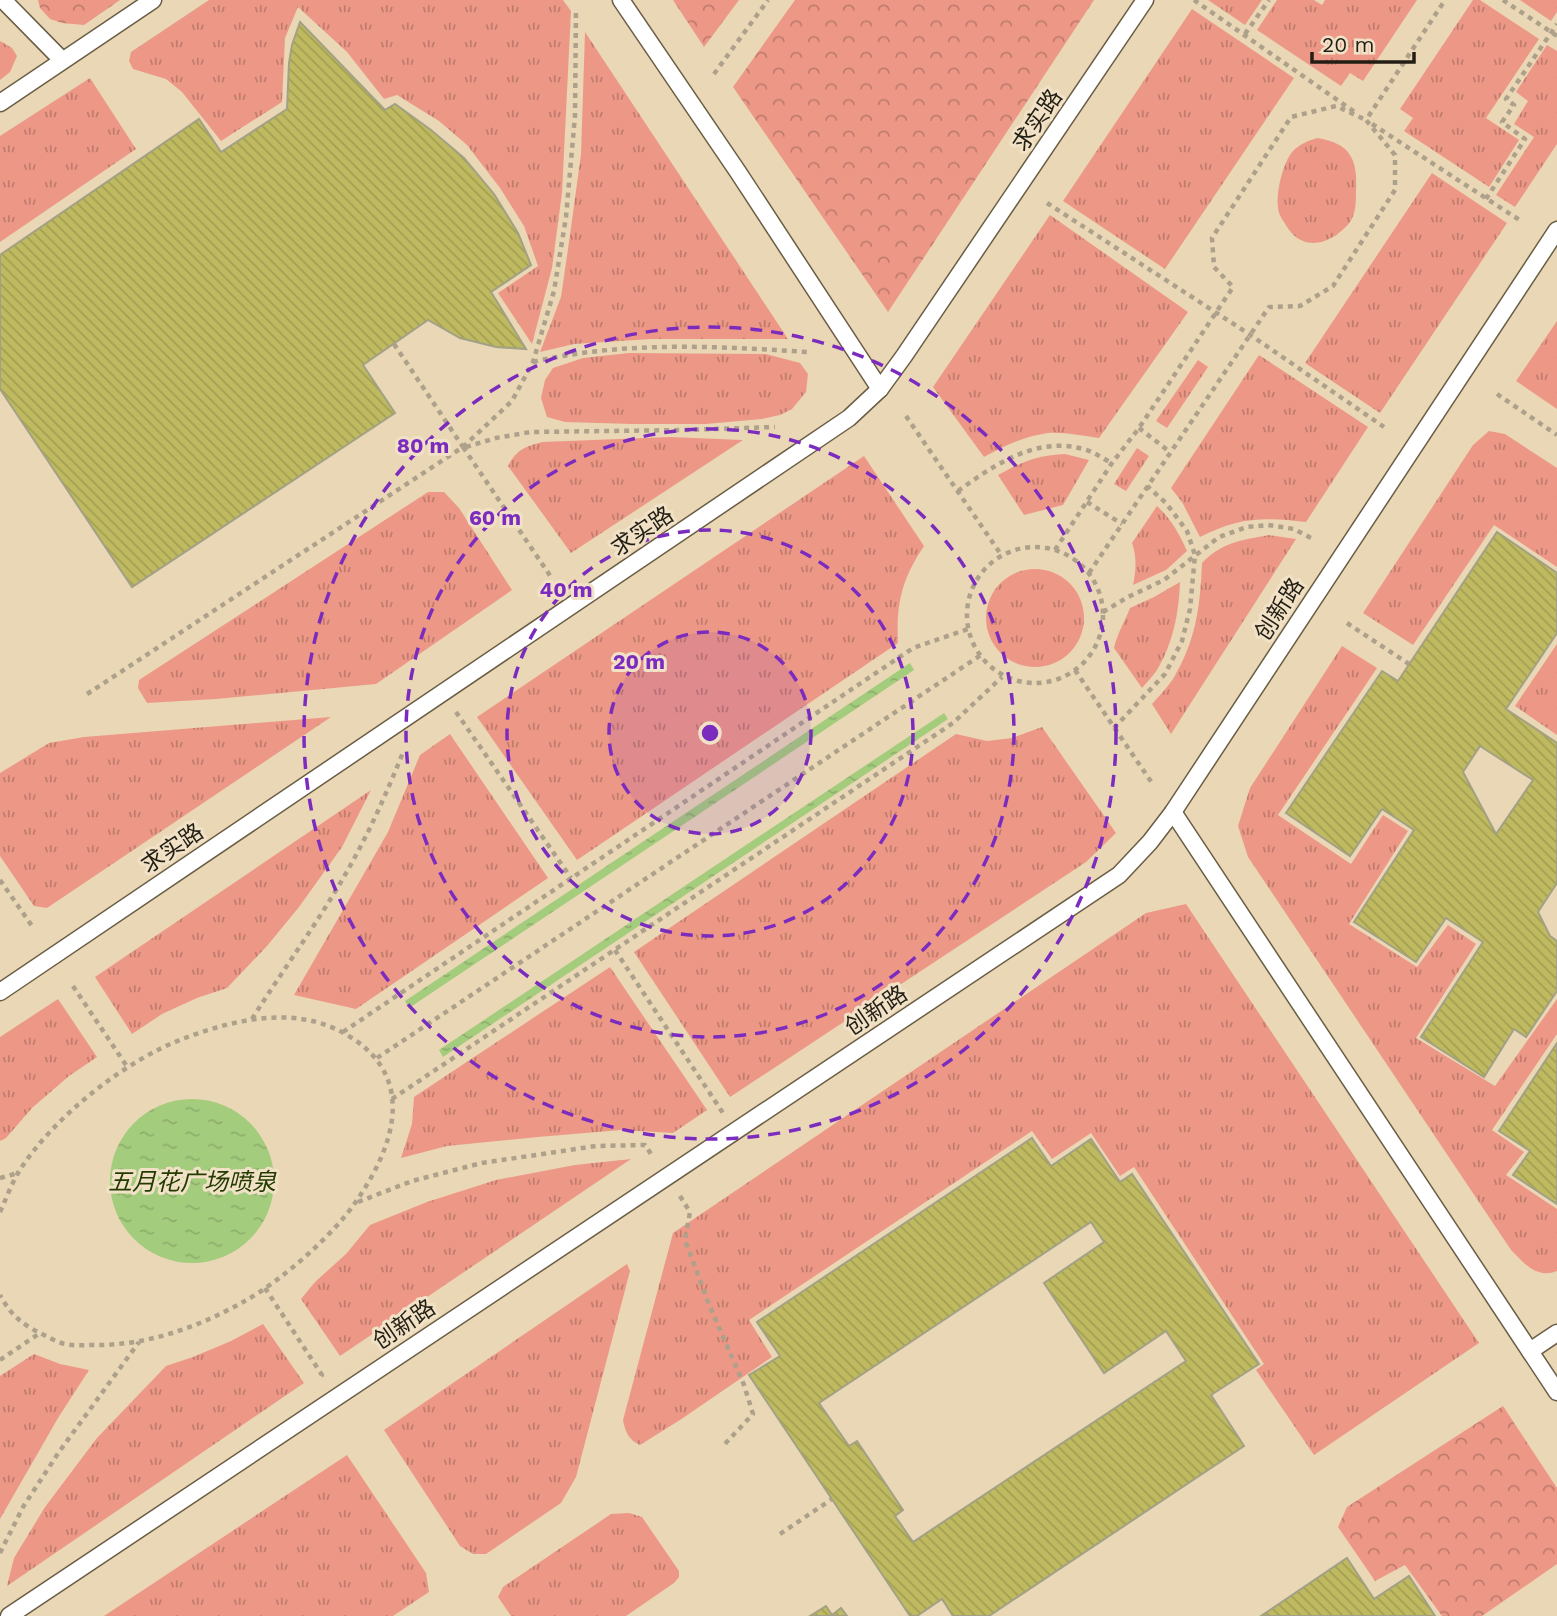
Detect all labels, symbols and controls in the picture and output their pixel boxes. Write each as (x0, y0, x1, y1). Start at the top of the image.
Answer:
scale bar (1312, 21, 1414, 65)
text: 20 m (1322, 32, 1374, 57)
street label: 求实路 (1007, 84, 1068, 156)
text: 80 m (397, 433, 449, 458)
street label: 求实路 (606, 501, 678, 562)
text: 60 m (469, 505, 521, 530)
street label: 创新路 (1249, 573, 1310, 646)
text: 40 m (540, 577, 592, 602)
text: 20 m (613, 649, 665, 674)
centre of rings (698, 721, 722, 745)
street label: 求实路 (136, 818, 208, 879)
street label: 创新路 (840, 980, 912, 1041)
water label: 五月花广场喷泉 (108, 1168, 277, 1196)
street label: 创新路 (368, 1294, 440, 1355)

